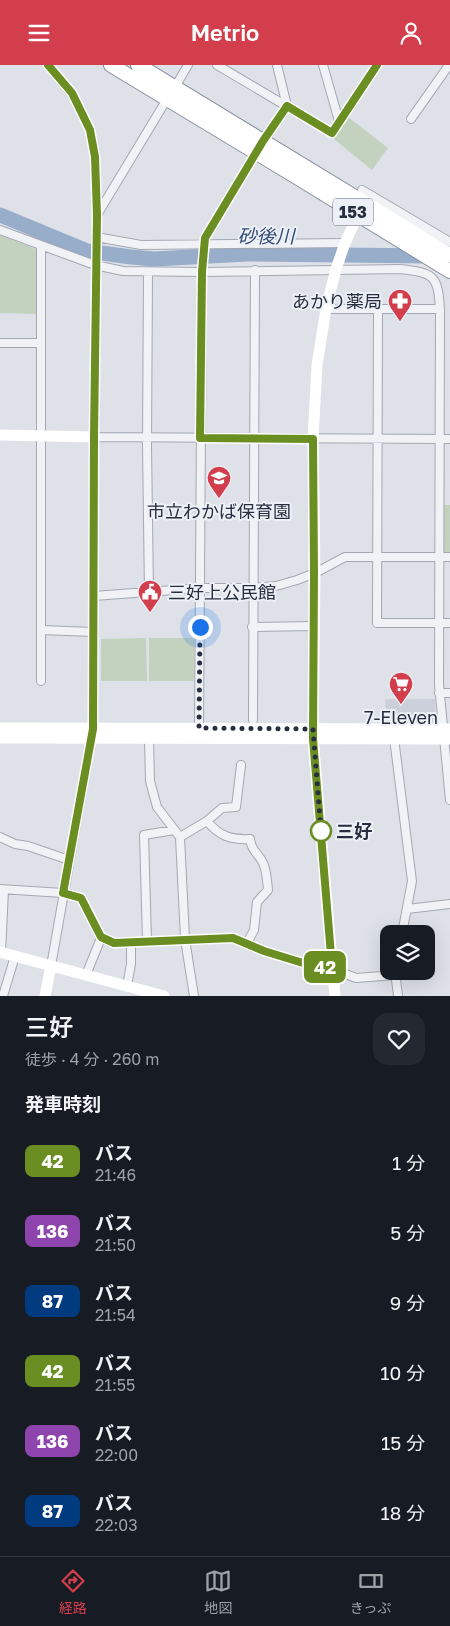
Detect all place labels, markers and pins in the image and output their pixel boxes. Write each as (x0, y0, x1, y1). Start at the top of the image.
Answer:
pharmacy icon: あかり薬局 (387, 288, 413, 322)
place label: あかり薬局 (292, 290, 382, 312)
school or university icon: 市立わかば保育園 (206, 465, 232, 499)
place label: 市立わかば保育園 (147, 500, 291, 522)
public building icon: 三好上公民館 (137, 579, 163, 613)
place label: 三好上公民館 (168, 581, 276, 603)
supermarket icon: 7-Eleven (388, 671, 414, 705)
place label: 7-Eleven (364, 706, 438, 728)
marker: 三好 (310, 820, 332, 842)
place label: 三好 (336, 820, 372, 842)

